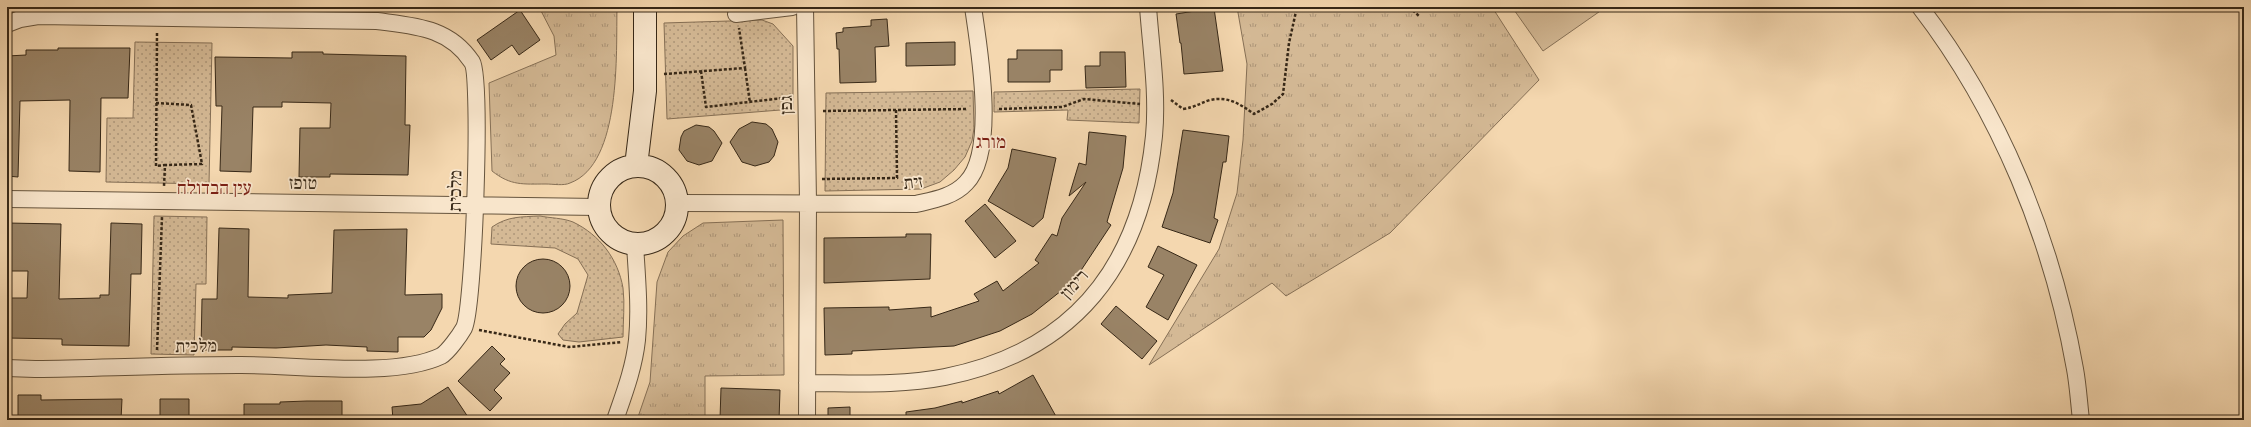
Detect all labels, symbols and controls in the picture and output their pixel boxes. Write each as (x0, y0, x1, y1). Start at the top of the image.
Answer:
street label: גפן (774, 95, 797, 115)
district label: מורג (976, 129, 1006, 154)
street label: זית (902, 169, 924, 194)
street label: מלכית (443, 170, 466, 212)
street label: טופז (289, 171, 317, 194)
district label: עין הבדולח (177, 175, 251, 200)
street label: רימון (1054, 264, 1093, 303)
street label: מלכית (175, 334, 217, 357)

